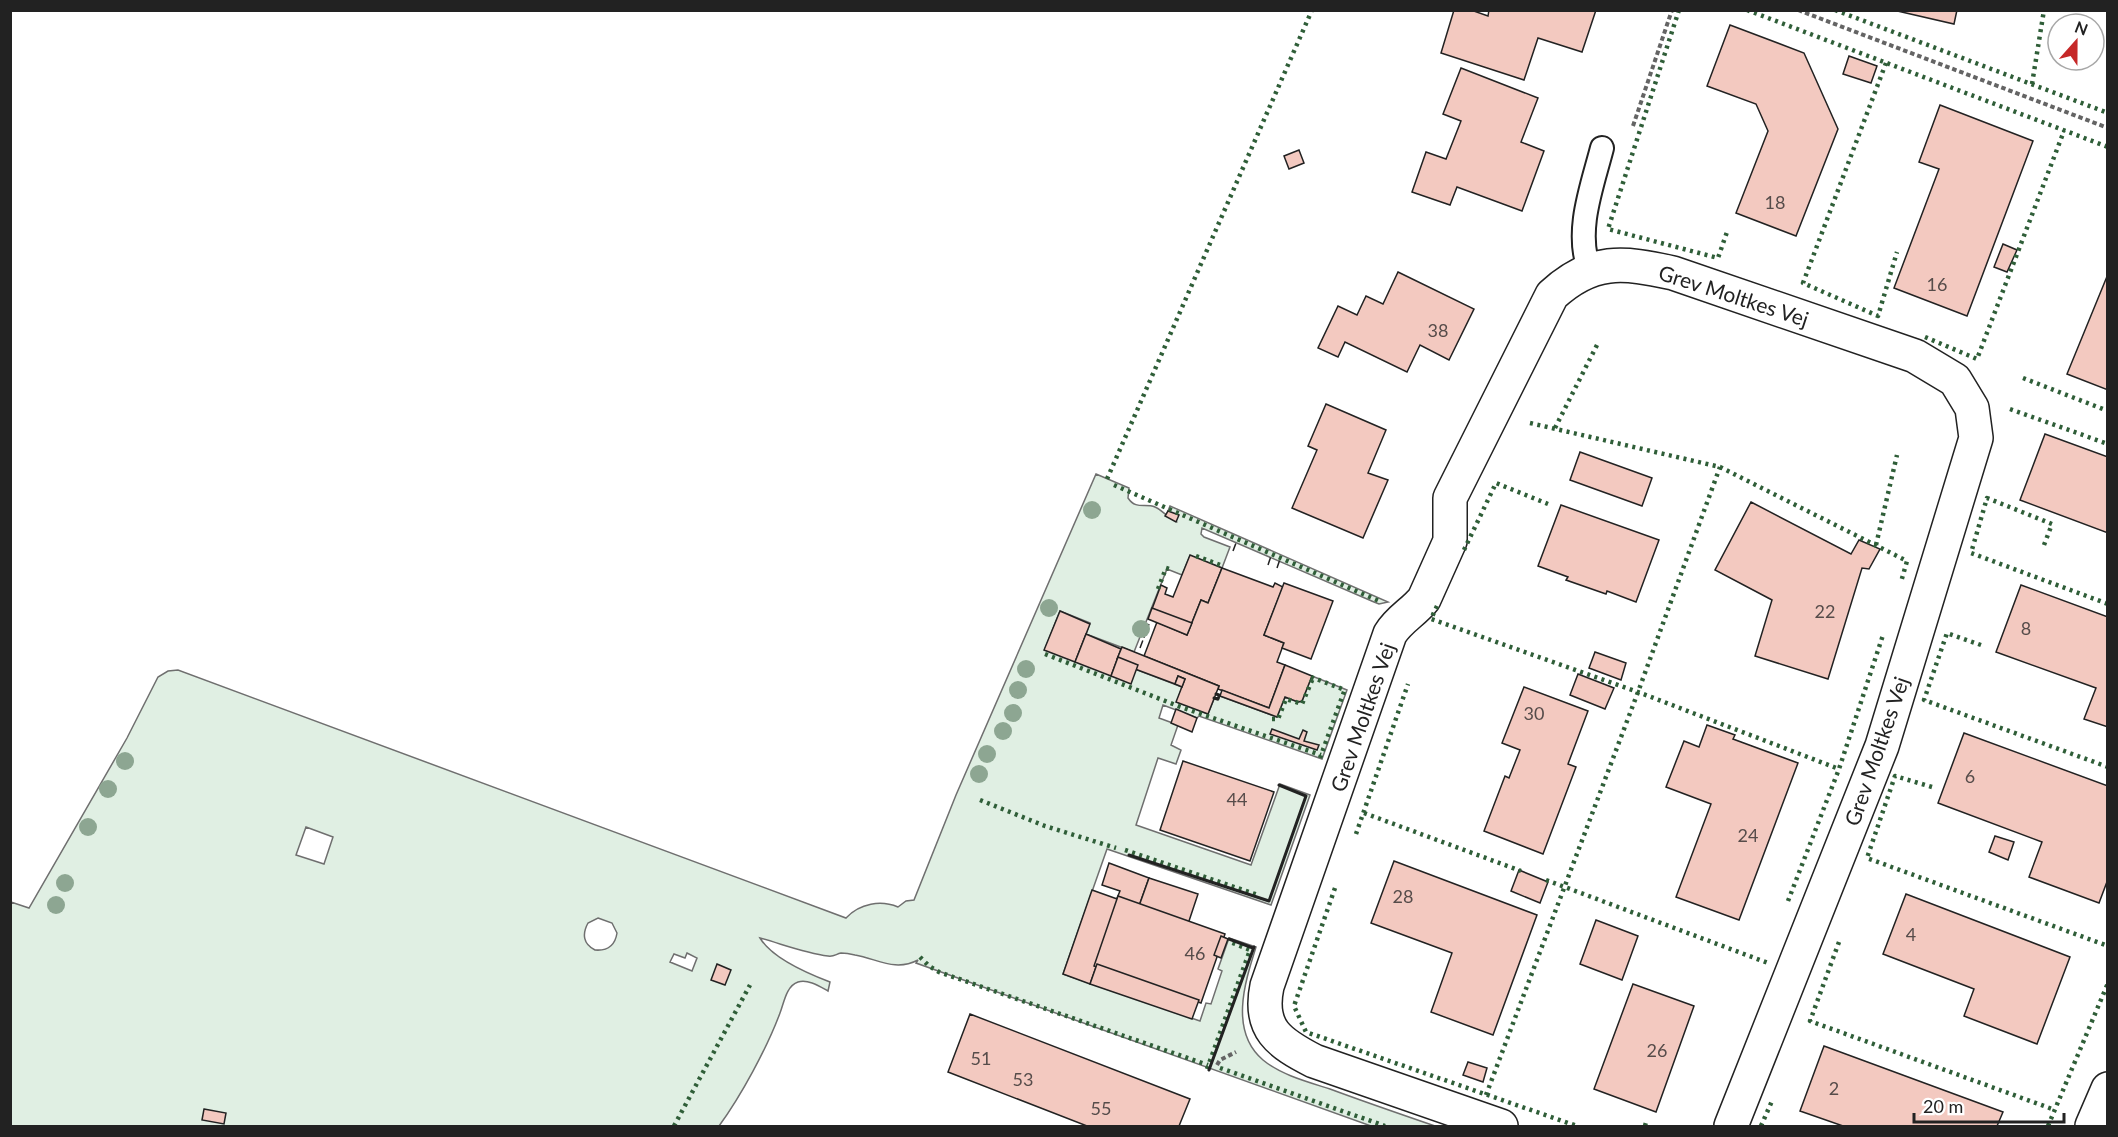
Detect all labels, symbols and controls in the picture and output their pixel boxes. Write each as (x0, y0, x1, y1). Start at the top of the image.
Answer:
north arrow (2046, 12, 2106, 72)
text: N (2072, 16, 2091, 39)
house number: 18 (1765, 191, 1785, 213)
street label: Grev Moltkes Vej (1656, 259, 1812, 331)
house number: 16 (1927, 273, 1947, 295)
house number: 38 (1428, 319, 1448, 341)
house number: 22 (1815, 600, 1835, 622)
house number: 8 (2021, 617, 2031, 639)
street label: Grev Moltkes Vej (1325, 639, 1399, 795)
street label: Grev Moltkes Vej (1839, 673, 1913, 829)
house number: 30 (1524, 702, 1544, 724)
house number: 6 (1965, 765, 1975, 787)
house number: 44 (1227, 788, 1247, 810)
house number: 24 (1738, 824, 1758, 846)
house number: 28 (1393, 885, 1413, 907)
house number: 4 (1906, 923, 1916, 945)
house number: 46 (1185, 942, 1205, 964)
house number: 26 (1647, 1039, 1667, 1061)
house number: 51 (971, 1047, 991, 1069)
house number: 53 (1013, 1068, 1033, 1090)
house number: 2 (1829, 1077, 1839, 1099)
scale bar (1914, 1086, 2064, 1124)
text: 20 m (1923, 1095, 1963, 1117)
house number: 55 (1091, 1097, 1111, 1119)

